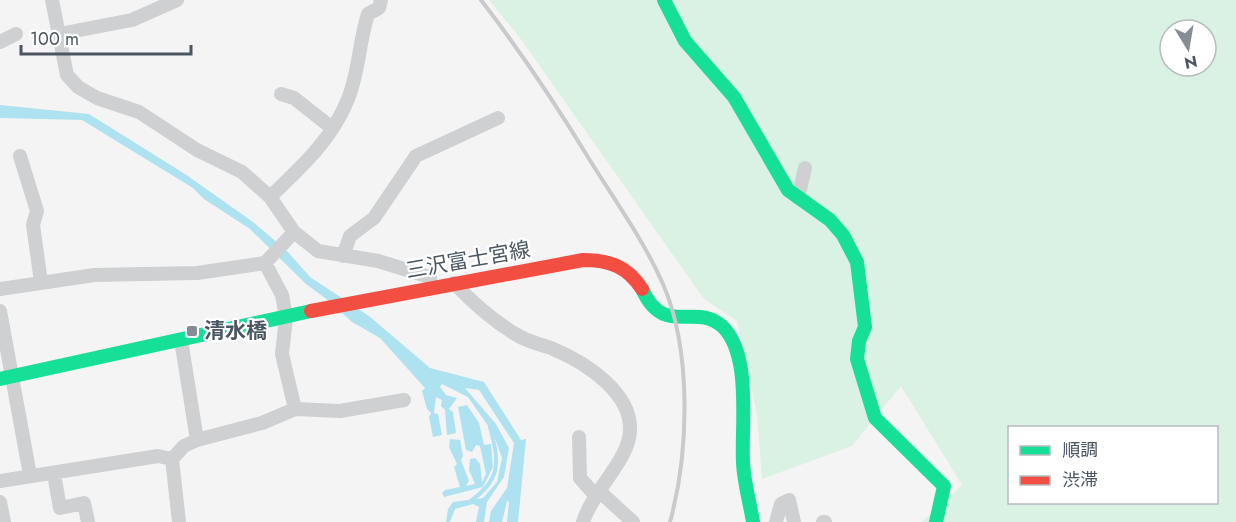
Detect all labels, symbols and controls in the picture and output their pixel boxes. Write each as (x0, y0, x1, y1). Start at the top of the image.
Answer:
scale bar (21, 18, 190, 56)
north arrow (1158, 18, 1218, 78)
text: 100 m (30, 26, 79, 52)
text: N (1182, 50, 1199, 75)
street label: 三沢富士宮線 (403, 234, 533, 286)
place label: 清水橋 (204, 316, 267, 346)
marker: 清水橋 (185, 324, 199, 338)
legend (1008, 426, 1218, 504)
text: 順調 (1062, 437, 1098, 463)
text: 渋滞 (1062, 467, 1098, 493)

